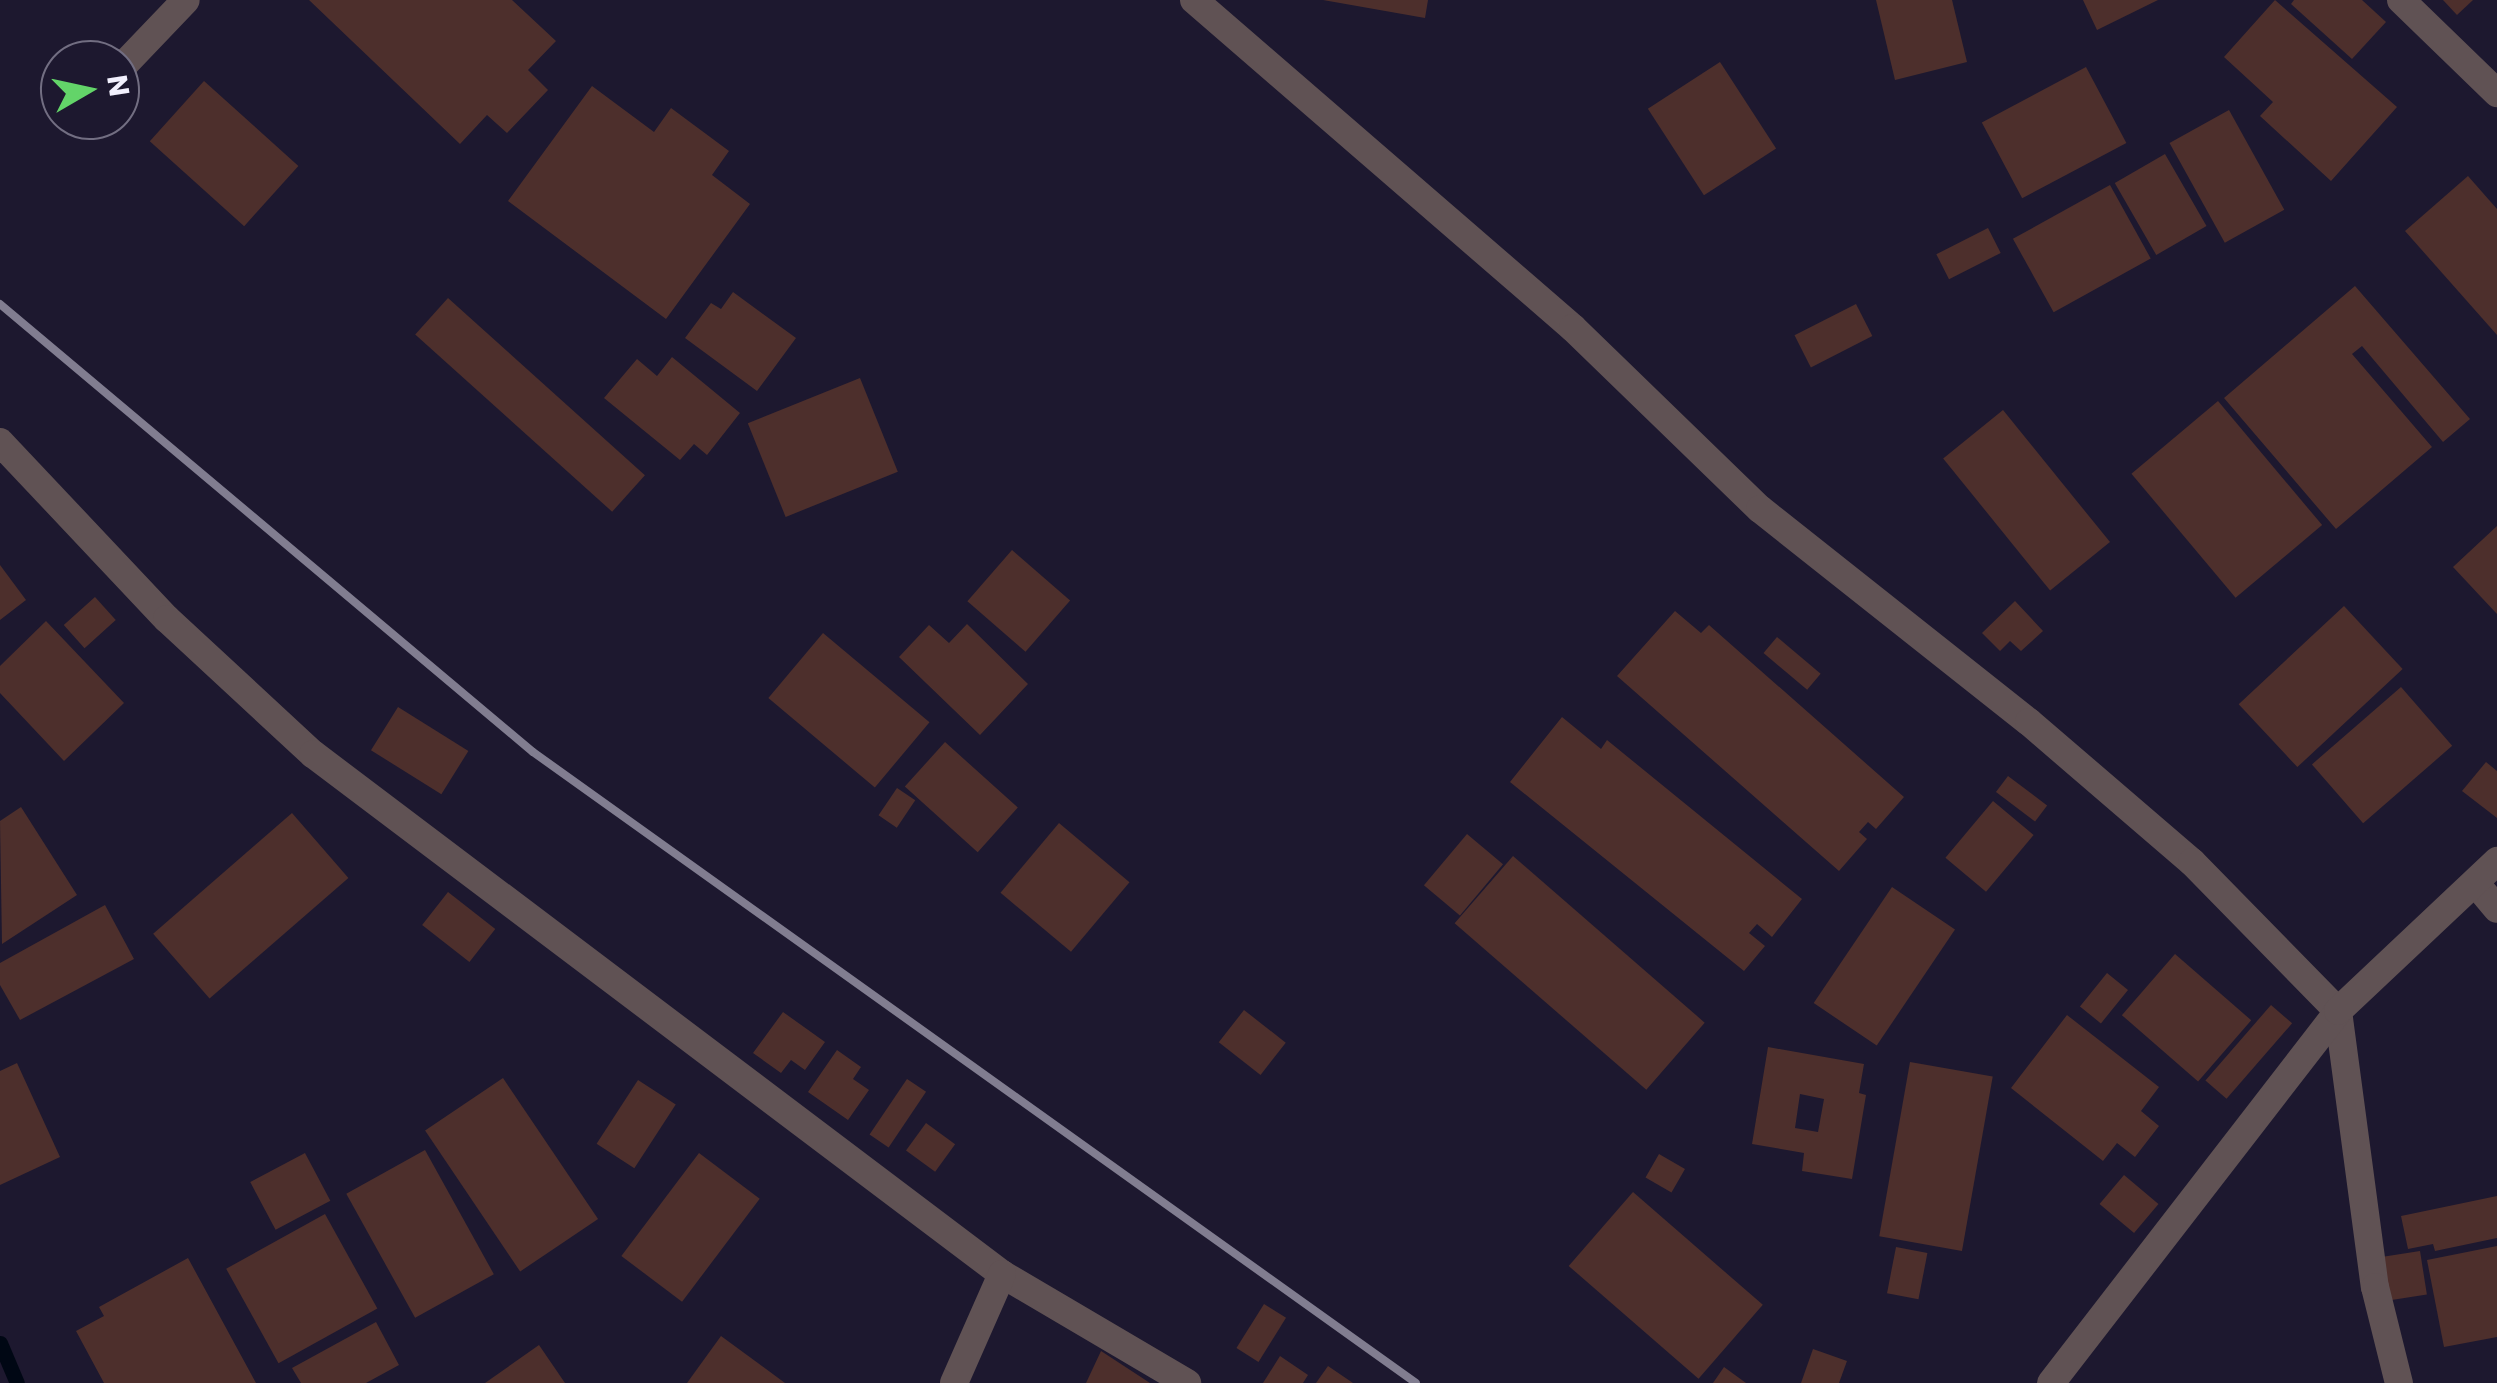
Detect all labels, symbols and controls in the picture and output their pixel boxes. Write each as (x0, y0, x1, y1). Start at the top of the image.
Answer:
north arrow (40, 40, 140, 140)
text: N (97, 72, 139, 99)

